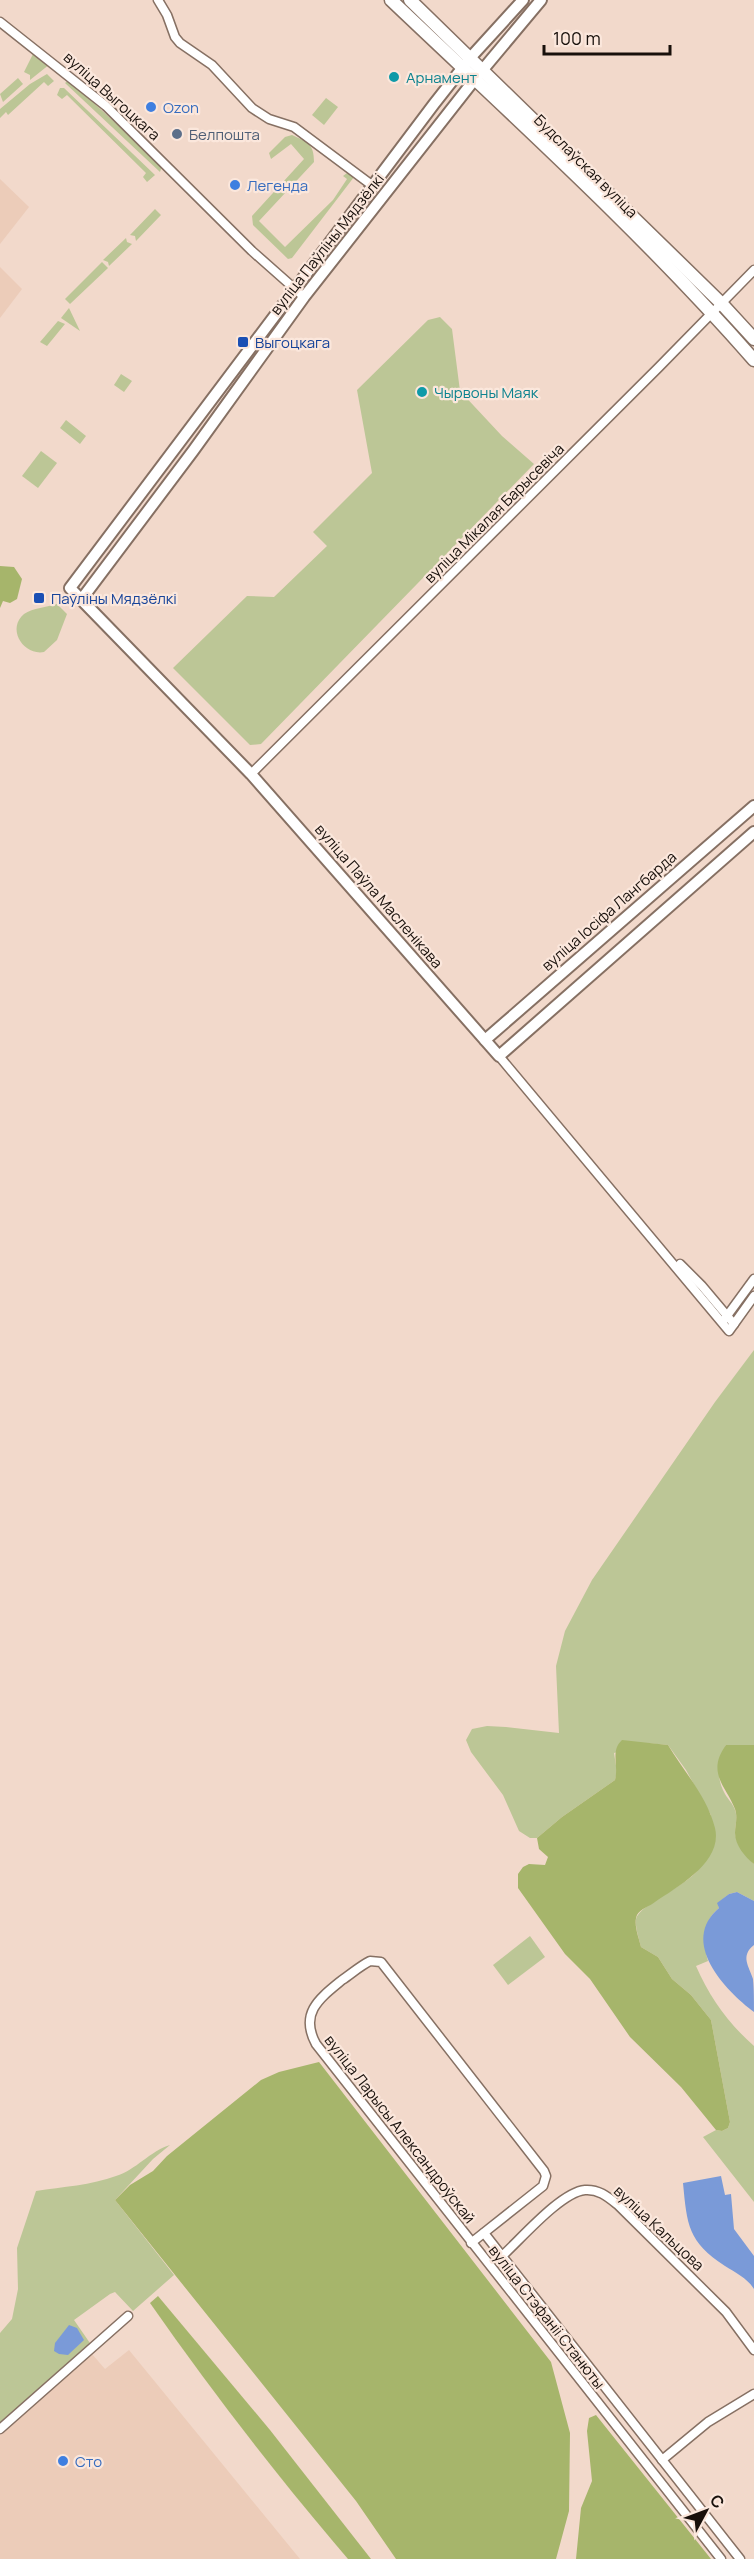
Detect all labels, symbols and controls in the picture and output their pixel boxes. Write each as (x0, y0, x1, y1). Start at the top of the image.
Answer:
scale bar (544, 18, 670, 56)
text: 100 m (553, 26, 601, 50)
street label: вуліца Выгоцкага (59, 47, 165, 145)
place label: Арнамент (406, 67, 478, 88)
marker: Арнамент (387, 70, 401, 84)
place label: Ozon (163, 97, 199, 118)
marker: Ozon (144, 100, 158, 114)
street label: Будслаўская вуліца (530, 110, 642, 222)
place label: Белпошта (189, 124, 260, 145)
marker: Белпошта (170, 127, 184, 141)
street label: вуліца Паўліны Мядзёлкі (265, 169, 389, 319)
place label: Легенда (247, 175, 308, 196)
marker: Легенда (228, 178, 242, 192)
place label: Выгоцкага (255, 332, 330, 353)
marker: Выгоцкага (236, 335, 250, 349)
place label: Чырвоны Маяк (434, 382, 539, 403)
marker: Чырвоны Маяк (415, 385, 429, 399)
street label: вуліца Мікалая Барысевіча (419, 438, 569, 588)
place label: Паўліны Мядзёлкі (51, 588, 177, 609)
marker: Паўліны Мядзёлкі (32, 591, 46, 605)
street label: вуліца Паўла Масленікава (310, 819, 448, 973)
street label: вуліца Іосіфа Лангбарда (537, 847, 681, 975)
street label: вуліца Ларысы Александроўскай (320, 2030, 480, 2228)
street label: вуліца Кальцова (609, 2181, 709, 2275)
street label: вуліца Стэфаніі Станюты (484, 2241, 610, 2393)
place label: Сто (75, 2451, 102, 2472)
marker: Сто (56, 2454, 70, 2468)
north arrow (676, 2481, 736, 2541)
text: С (705, 2489, 730, 2513)

